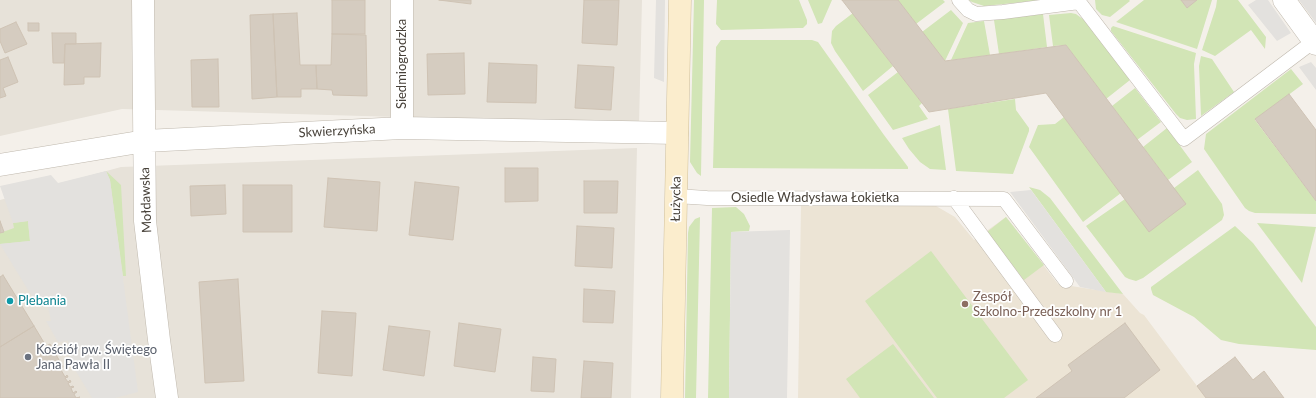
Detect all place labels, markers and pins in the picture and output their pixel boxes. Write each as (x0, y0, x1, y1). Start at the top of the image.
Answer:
place label: Zespół Szkolno-Przedszkolny nr 1 (973, 289, 1122, 320)
place label: Plebania (18, 293, 66, 309)
marker: Plebania (5, 296, 15, 306)
marker: Zespół Szkolno-Przedszkolny nr 1 (960, 299, 970, 309)
place label: Kościół pw. Świętego Jana Pawła II (36, 342, 157, 373)
marker: Kościół pw. Świętego Jana Pawła II (23, 352, 33, 362)

